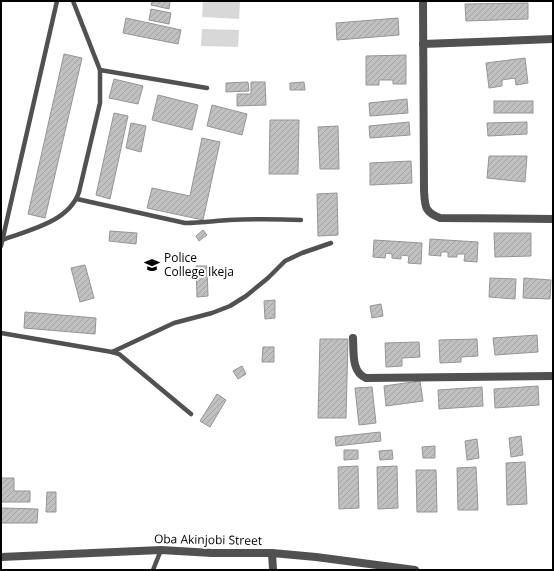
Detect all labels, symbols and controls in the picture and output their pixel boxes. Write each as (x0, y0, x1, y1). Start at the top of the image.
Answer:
place label: Police College Ikeja (164, 249, 234, 280)
school or university icon: Police College Ikeja (143, 256, 161, 274)
street label: Oba Akinjobi Street (154, 530, 262, 549)

